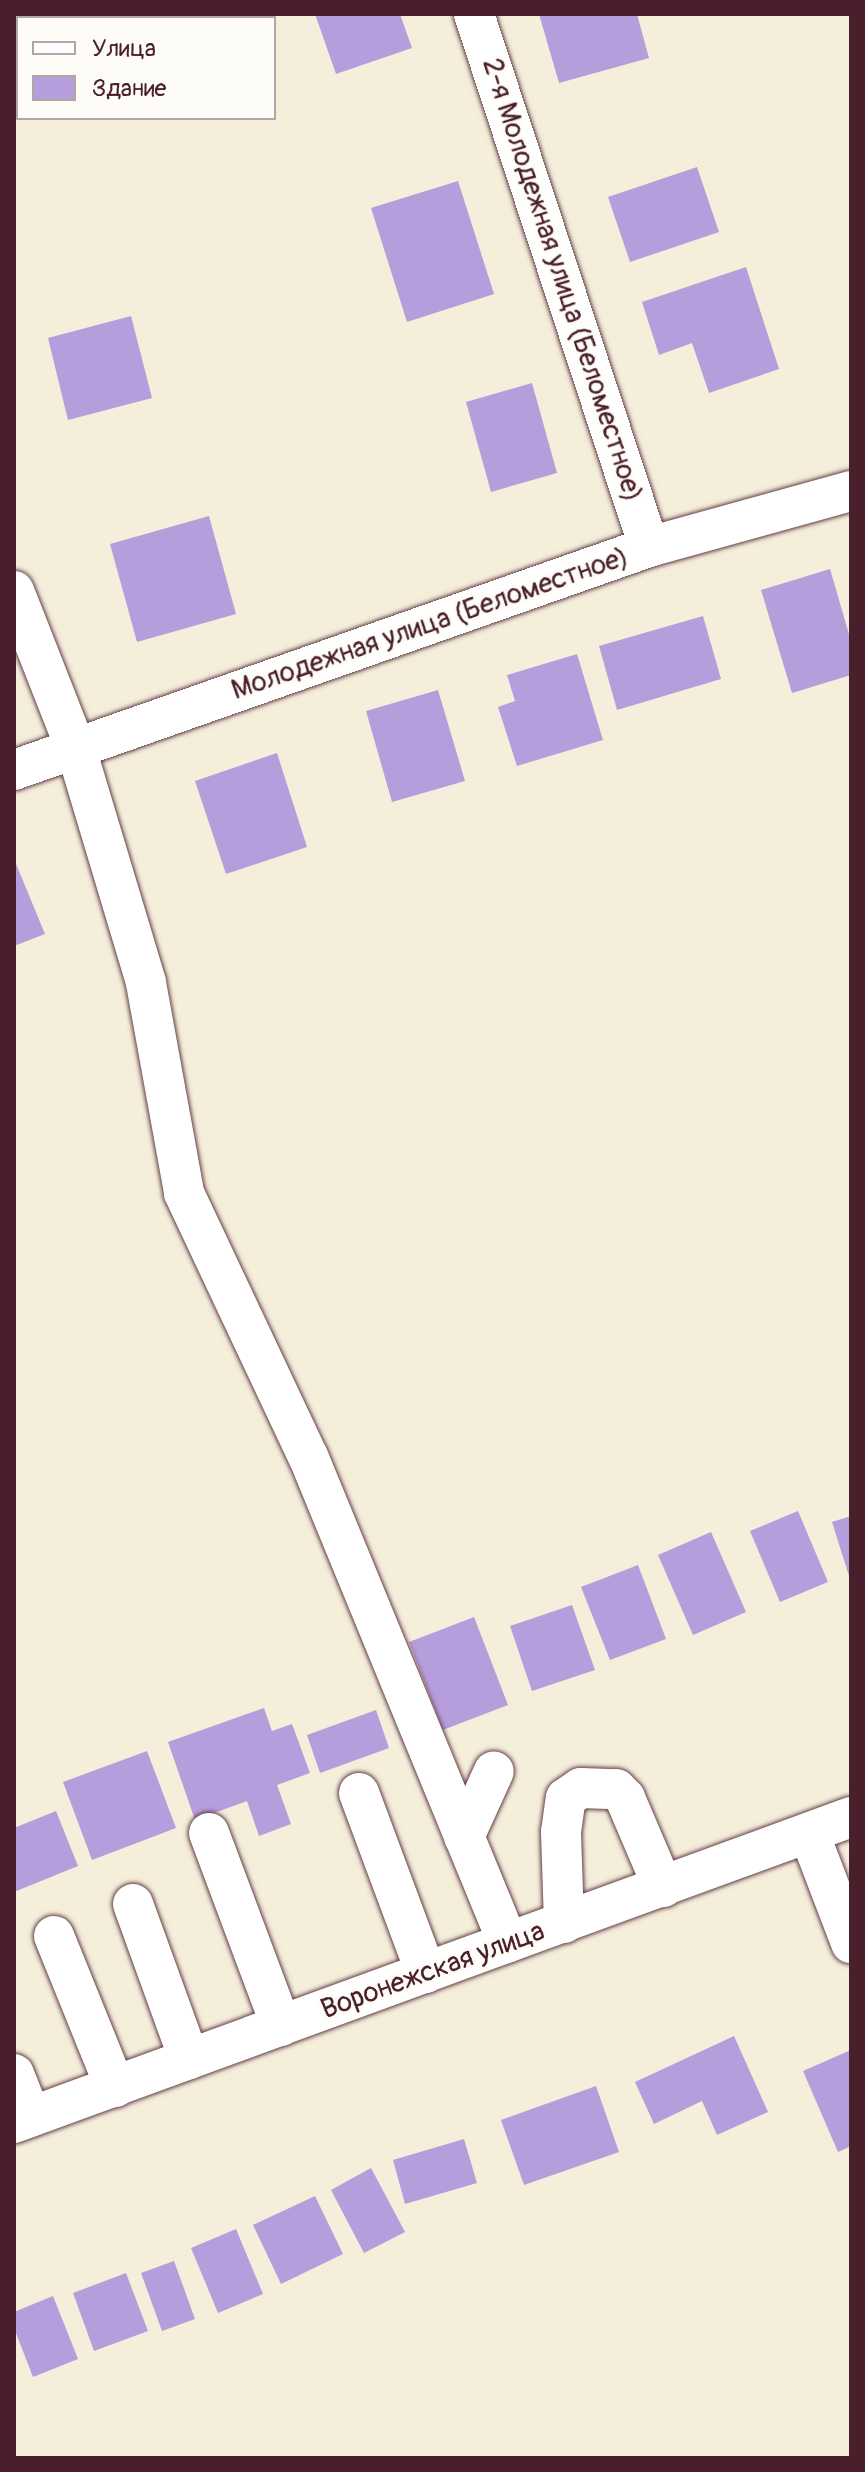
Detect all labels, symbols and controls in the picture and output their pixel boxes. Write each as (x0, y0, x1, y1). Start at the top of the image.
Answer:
legend (16, 16, 276, 120)
text: Улица (92, 34, 156, 63)
street label: 2-я Молодежная улица (Беломестное) (474, 54, 650, 506)
text: Здание (92, 74, 166, 103)
street label: Молодежная улица (Беломестное) (227, 540, 633, 708)
street label: Воронежская улица (317, 1915, 549, 2027)

